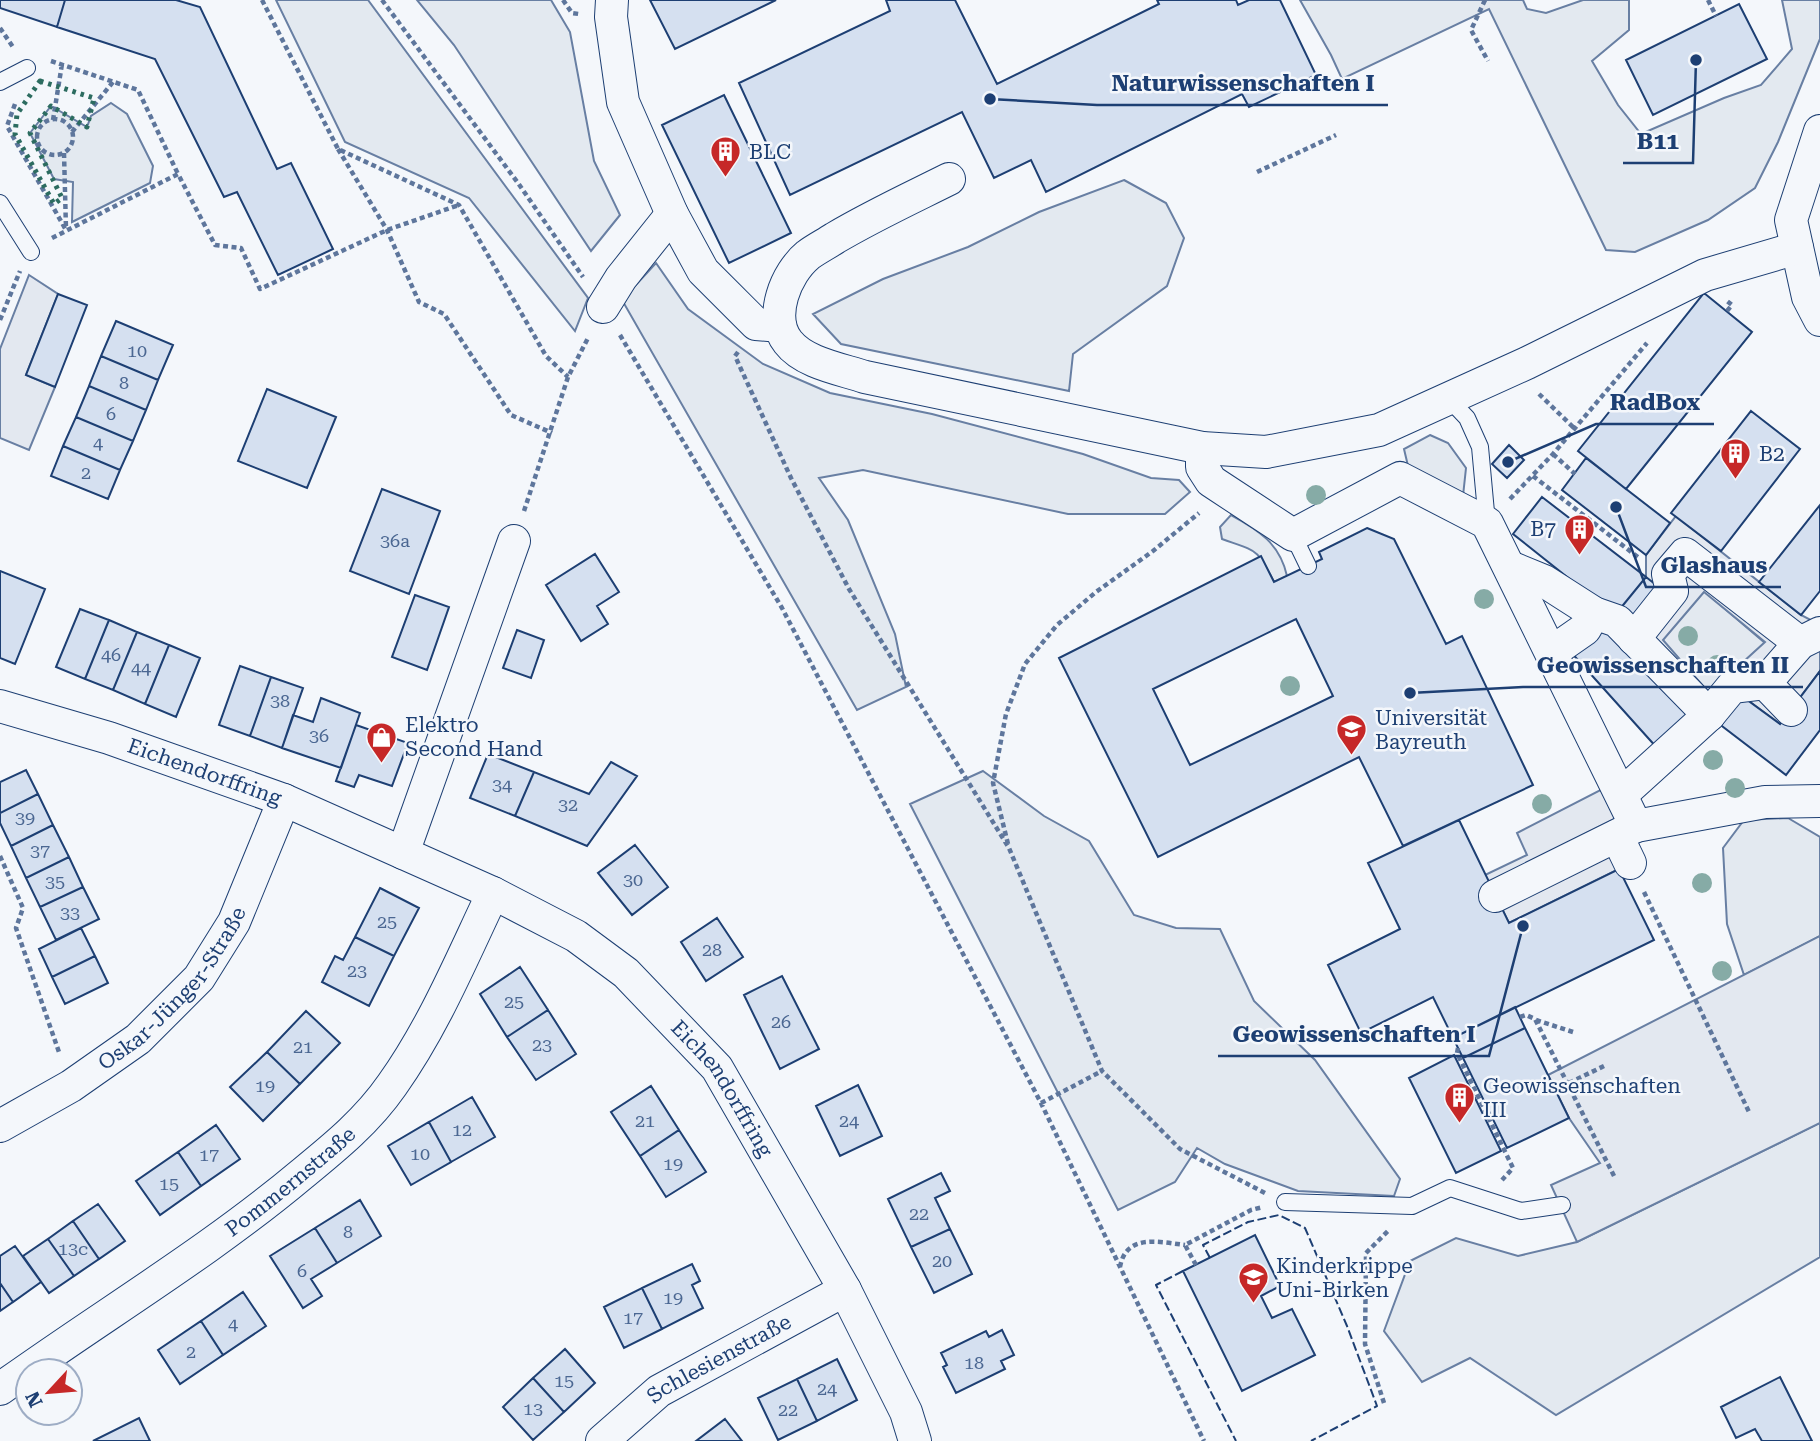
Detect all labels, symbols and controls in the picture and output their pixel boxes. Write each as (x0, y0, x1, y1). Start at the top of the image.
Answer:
callout: Naturwissenschaften I (1097, 61, 1388, 105)
text: Naturwissenschaften I (1111, 70, 1375, 97)
callout: B11 (1623, 119, 1693, 163)
text: B11 (1637, 128, 1679, 155)
building icon: BLC (709, 135, 743, 179)
place label: BLC (749, 140, 791, 164)
house number: 10 (127, 340, 147, 361)
house number: 8 (119, 372, 129, 393)
callout: RadBox (1596, 380, 1714, 424)
text: RadBox (1610, 389, 1701, 416)
house number: 6 (106, 403, 116, 424)
house number: 4 (93, 432, 103, 453)
building icon: B2 (1719, 437, 1753, 481)
place label: B2 (1759, 442, 1785, 466)
house number: 2 (81, 462, 91, 483)
building icon: B7 (1562, 512, 1596, 556)
place label: B7 (1530, 517, 1556, 541)
house number: 36a (380, 530, 410, 551)
callout: Glashaus (1646, 543, 1781, 587)
text: Glashaus (1661, 552, 1768, 579)
callout: Geowissenschaften II (1523, 643, 1803, 687)
house number: 46 (101, 644, 121, 665)
text: Geowissenschaften II (1537, 652, 1789, 679)
house number: 44 (131, 657, 151, 678)
house number: 38 (270, 690, 290, 711)
place label: Universität Bayreuth (1375, 706, 1487, 754)
place label: Elektro Second Hand (405, 713, 543, 761)
school or university icon: Universität Bayreuth (1335, 713, 1369, 757)
shop icon: Elektro Second Hand (365, 720, 399, 764)
house number: 36 (309, 725, 329, 746)
street label: Eichendorffring (124, 734, 285, 810)
house number: 34 (492, 774, 512, 795)
house number: 32 (558, 794, 578, 815)
house number: 39 (15, 807, 35, 828)
house number: 37 (30, 840, 50, 861)
house number: 30 (623, 869, 643, 890)
house number: 35 (45, 871, 65, 892)
house number: 33 (60, 902, 80, 923)
street label: Oskar-Jünger-Straße (94, 904, 251, 1075)
house number: 25 (377, 911, 397, 932)
house number: 28 (702, 939, 722, 960)
house number: 23 (347, 960, 367, 981)
house number: 25 (504, 991, 524, 1012)
house number: 26 (771, 1011, 791, 1032)
callout: Geowissenschaften I (1218, 1012, 1489, 1056)
street label: Eichendorffring (666, 1016, 778, 1161)
text: Geowissenschaften I (1232, 1021, 1476, 1048)
house number: 23 (532, 1034, 552, 1055)
house number: 21 (293, 1036, 313, 1057)
place label: Geowissenschaften III (1483, 1074, 1681, 1122)
house number: 19 (255, 1075, 275, 1096)
building icon: Geowissenschaften III (1443, 1081, 1477, 1125)
house number: 21 (635, 1110, 655, 1131)
house number: 24 (839, 1110, 859, 1131)
house number: 12 (452, 1119, 472, 1140)
street label: Pommernstraße (221, 1122, 360, 1241)
house number: 10 (410, 1143, 430, 1164)
house number: 17 (199, 1144, 219, 1165)
house number: 19 (663, 1153, 683, 1174)
house number: 15 (159, 1173, 179, 1194)
house number: 22 (909, 1203, 929, 1224)
house number: 8 (343, 1221, 353, 1242)
house number: 13c (58, 1238, 88, 1259)
house number: 20 (932, 1250, 952, 1271)
place label: Kinderkrippe Uni-Birken (1276, 1254, 1413, 1302)
house number: 6 (297, 1260, 307, 1281)
school or university icon: Kinderkrippe Uni-Birken (1236, 1261, 1270, 1305)
house number: 19 (663, 1287, 683, 1308)
house number: 17 (623, 1307, 643, 1328)
street label: Schlesienstraße (642, 1310, 795, 1408)
house number: 4 (228, 1313, 238, 1334)
house number: 2 (186, 1341, 196, 1362)
house number: 18 (964, 1352, 984, 1373)
north arrow (14, 1357, 84, 1427)
house number: 15 (554, 1370, 574, 1391)
house number: 24 (817, 1378, 837, 1399)
text: N (20, 1387, 48, 1411)
house number: 13 (523, 1398, 543, 1419)
house number: 22 (778, 1399, 798, 1420)

